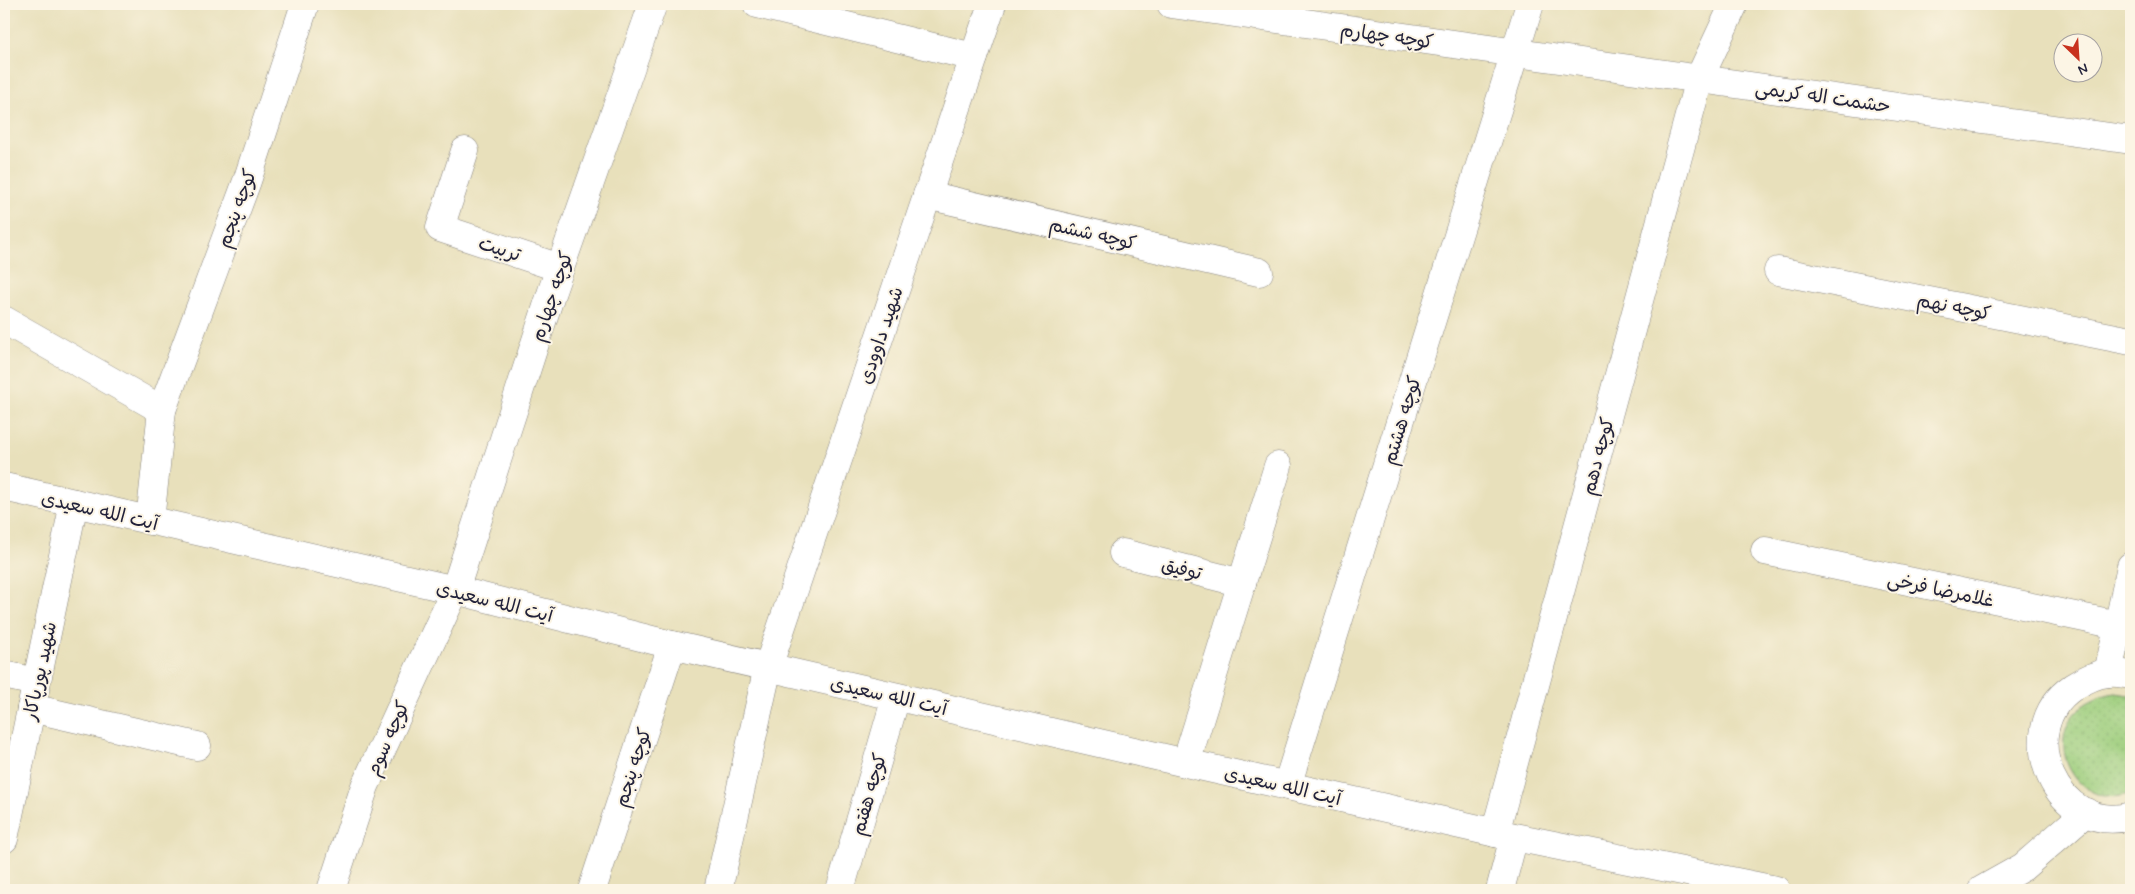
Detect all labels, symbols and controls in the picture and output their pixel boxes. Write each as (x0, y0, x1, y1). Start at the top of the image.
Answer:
street label: کوچه چهارم (1338, 18, 1435, 56)
north arrow (2052, 32, 2102, 82)
text: N (2075, 59, 2091, 79)
street label: حشمت اله کریمی (1753, 76, 1892, 119)
street label: کوچه پنجم (212, 166, 264, 252)
street label: کوچه ششم (1046, 212, 1139, 258)
street label: تربیت (475, 231, 524, 268)
street label: کوچه چهارم (525, 248, 580, 345)
street label: شهید داوودی (853, 284, 910, 387)
street label: کوچه نهم (1914, 288, 1993, 328)
street label: کوچه هشتم (1377, 373, 1429, 468)
street label: کوچه دهم (1576, 415, 1622, 498)
street label: آیت الله سعیدی (39, 486, 162, 537)
street label: توفیق (1159, 552, 1205, 587)
street label: غلامرضا فرخی (1885, 567, 1996, 614)
street label: آیت الله سعیدی (434, 576, 557, 629)
street label: شهید پورپاکار (18, 619, 63, 724)
street label: آیت الله سعیدی (828, 671, 951, 722)
street label: کوچه سوم (361, 697, 417, 781)
street label: کوچه پنجم (609, 725, 659, 811)
street label: کوچه هفتم (846, 750, 894, 839)
street label: آیت الله سعیدی (1222, 761, 1345, 812)

